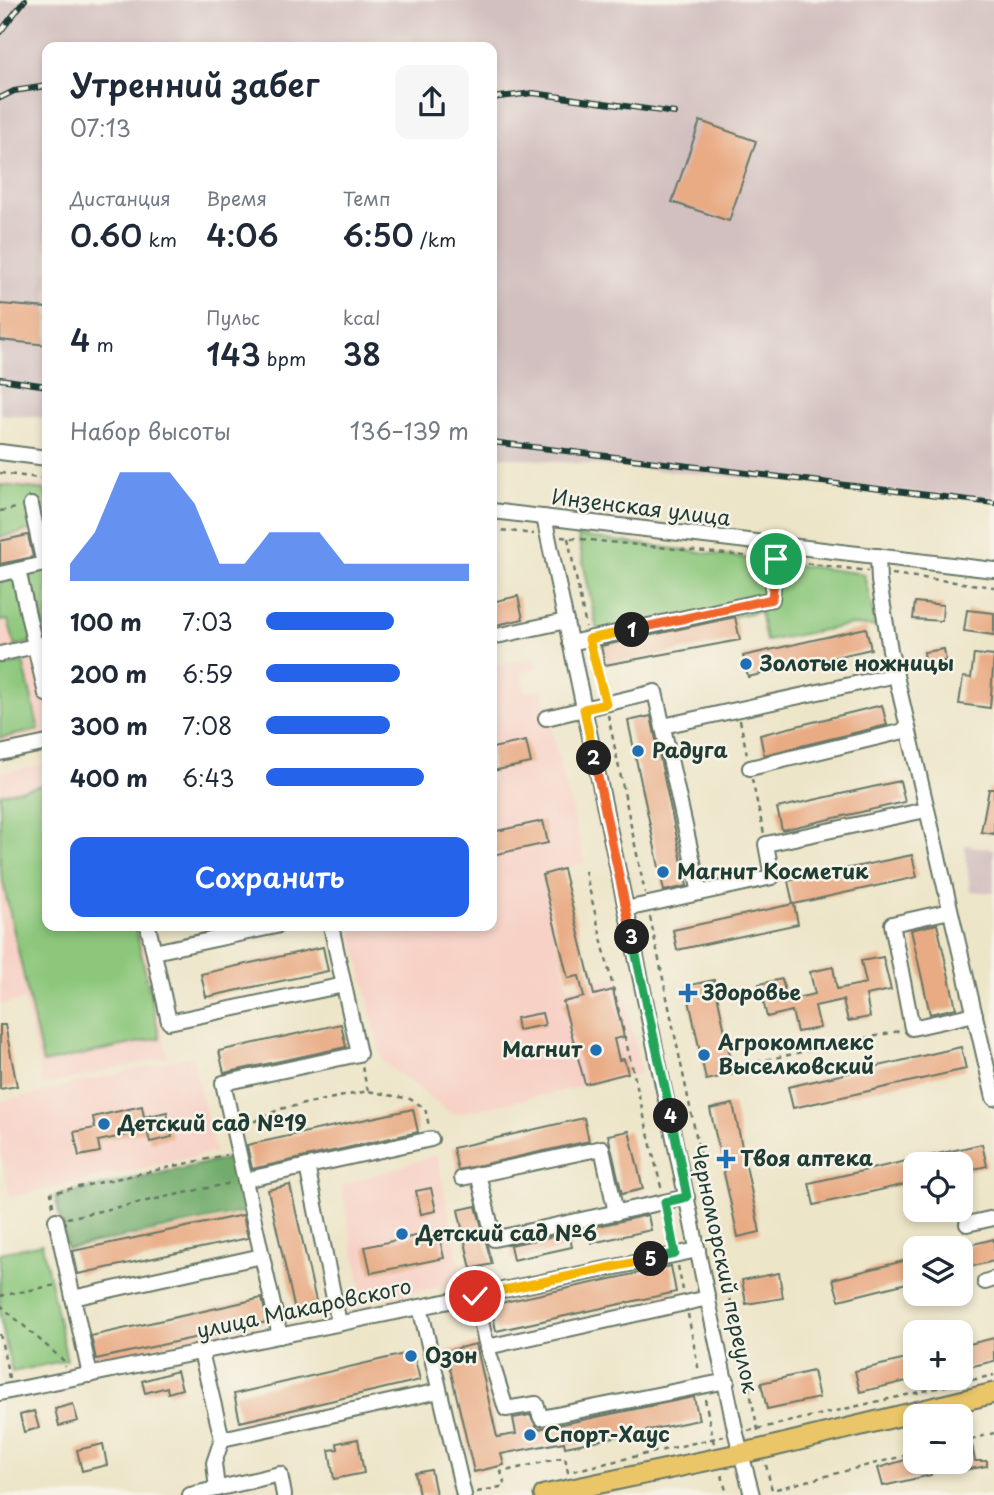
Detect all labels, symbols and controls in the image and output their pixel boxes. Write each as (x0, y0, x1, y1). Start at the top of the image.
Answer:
text: Утренний забег (70, 60, 319, 108)
button: share (395, 65, 469, 139)
text: 07:13 (70, 110, 131, 145)
text: Дистанция (70, 184, 171, 212)
text: Время (206, 184, 267, 212)
text: Темп (343, 184, 391, 212)
text: 0.60 (70, 212, 142, 257)
text: 4:06 (206, 212, 279, 257)
text: 6:50 (343, 212, 414, 257)
text: km (142, 225, 177, 253)
text: /km (414, 225, 456, 253)
text: Пульс (206, 303, 260, 331)
text: kcal (343, 303, 381, 331)
text: 4 (70, 317, 90, 362)
text: m (90, 330, 114, 358)
text: 143 (206, 331, 261, 376)
text: 38 (343, 331, 381, 376)
text: bpm (261, 344, 306, 372)
text: Набор высоты (70, 413, 231, 448)
text: 136–139 m (350, 413, 469, 448)
street label: Инзенская улица (550, 479, 733, 533)
pin (746, 529, 806, 589)
icon: arrive (757, 540, 795, 578)
text: 100 m (70, 604, 142, 639)
text: 7:03 (182, 604, 233, 639)
pin: 1 (614, 612, 650, 648)
text: 1 (627, 615, 636, 643)
place label: Золотые ножницы (759, 646, 954, 678)
text: 200 m (70, 656, 147, 691)
text: 6:59 (182, 656, 233, 691)
marker: Золотые ножницы (738, 656, 754, 672)
text: 300 m (70, 708, 148, 743)
text: 7:08 (182, 708, 233, 743)
place label: Радуга (652, 733, 728, 765)
pin: 2 (576, 740, 612, 776)
text: 2 (587, 743, 600, 771)
marker: Радуга (630, 743, 646, 759)
text: 400 m (70, 760, 148, 795)
text: 6:43 (182, 760, 235, 795)
button: Сохранить (70, 837, 469, 917)
place label: Магнит Косметик (677, 854, 869, 886)
marker: Магнит Косметик (655, 864, 671, 880)
pin: 3 (614, 920, 650, 954)
text: 3 (625, 922, 638, 950)
place label: Здоровье (701, 975, 801, 1007)
marker: Здоровье (680, 985, 696, 1001)
place label: Агрокомплекс Выселковский (717, 1025, 874, 1081)
place label: Магнит (502, 1032, 583, 1064)
marker: Магнит (588, 1042, 604, 1058)
marker: Агрокомплекс Выселковский (696, 1047, 712, 1063)
pin: 4 (654, 1098, 688, 1134)
text: 4 (664, 1101, 677, 1129)
place label: Детский сад №19 (117, 1106, 307, 1138)
marker: Детский сад №19 (96, 1116, 112, 1132)
place label: Твоя аптека (740, 1141, 873, 1173)
street label: Черноморский переулок (684, 1142, 768, 1396)
marker: Твоя аптека (718, 1151, 734, 1167)
map controls (903, 1152, 973, 1474)
button: locate (903, 1152, 973, 1222)
place label: Детский сад №6 (415, 1216, 597, 1248)
marker: Детский сад №6 (394, 1226, 410, 1242)
button: layers (903, 1236, 973, 1306)
pin: 5 (634, 1242, 668, 1276)
text: 5 (644, 1244, 657, 1272)
pin (445, 1266, 505, 1326)
street label: улица Макаровского (193, 1269, 414, 1345)
icon: check (456, 1277, 494, 1315)
button: + (903, 1320, 973, 1390)
place label: Озон (425, 1338, 477, 1370)
marker: Озон (403, 1348, 419, 1364)
button: − (903, 1404, 973, 1474)
place label: Спорт-Хаус (544, 1417, 670, 1449)
marker: Спорт-Хаус (522, 1427, 538, 1443)

